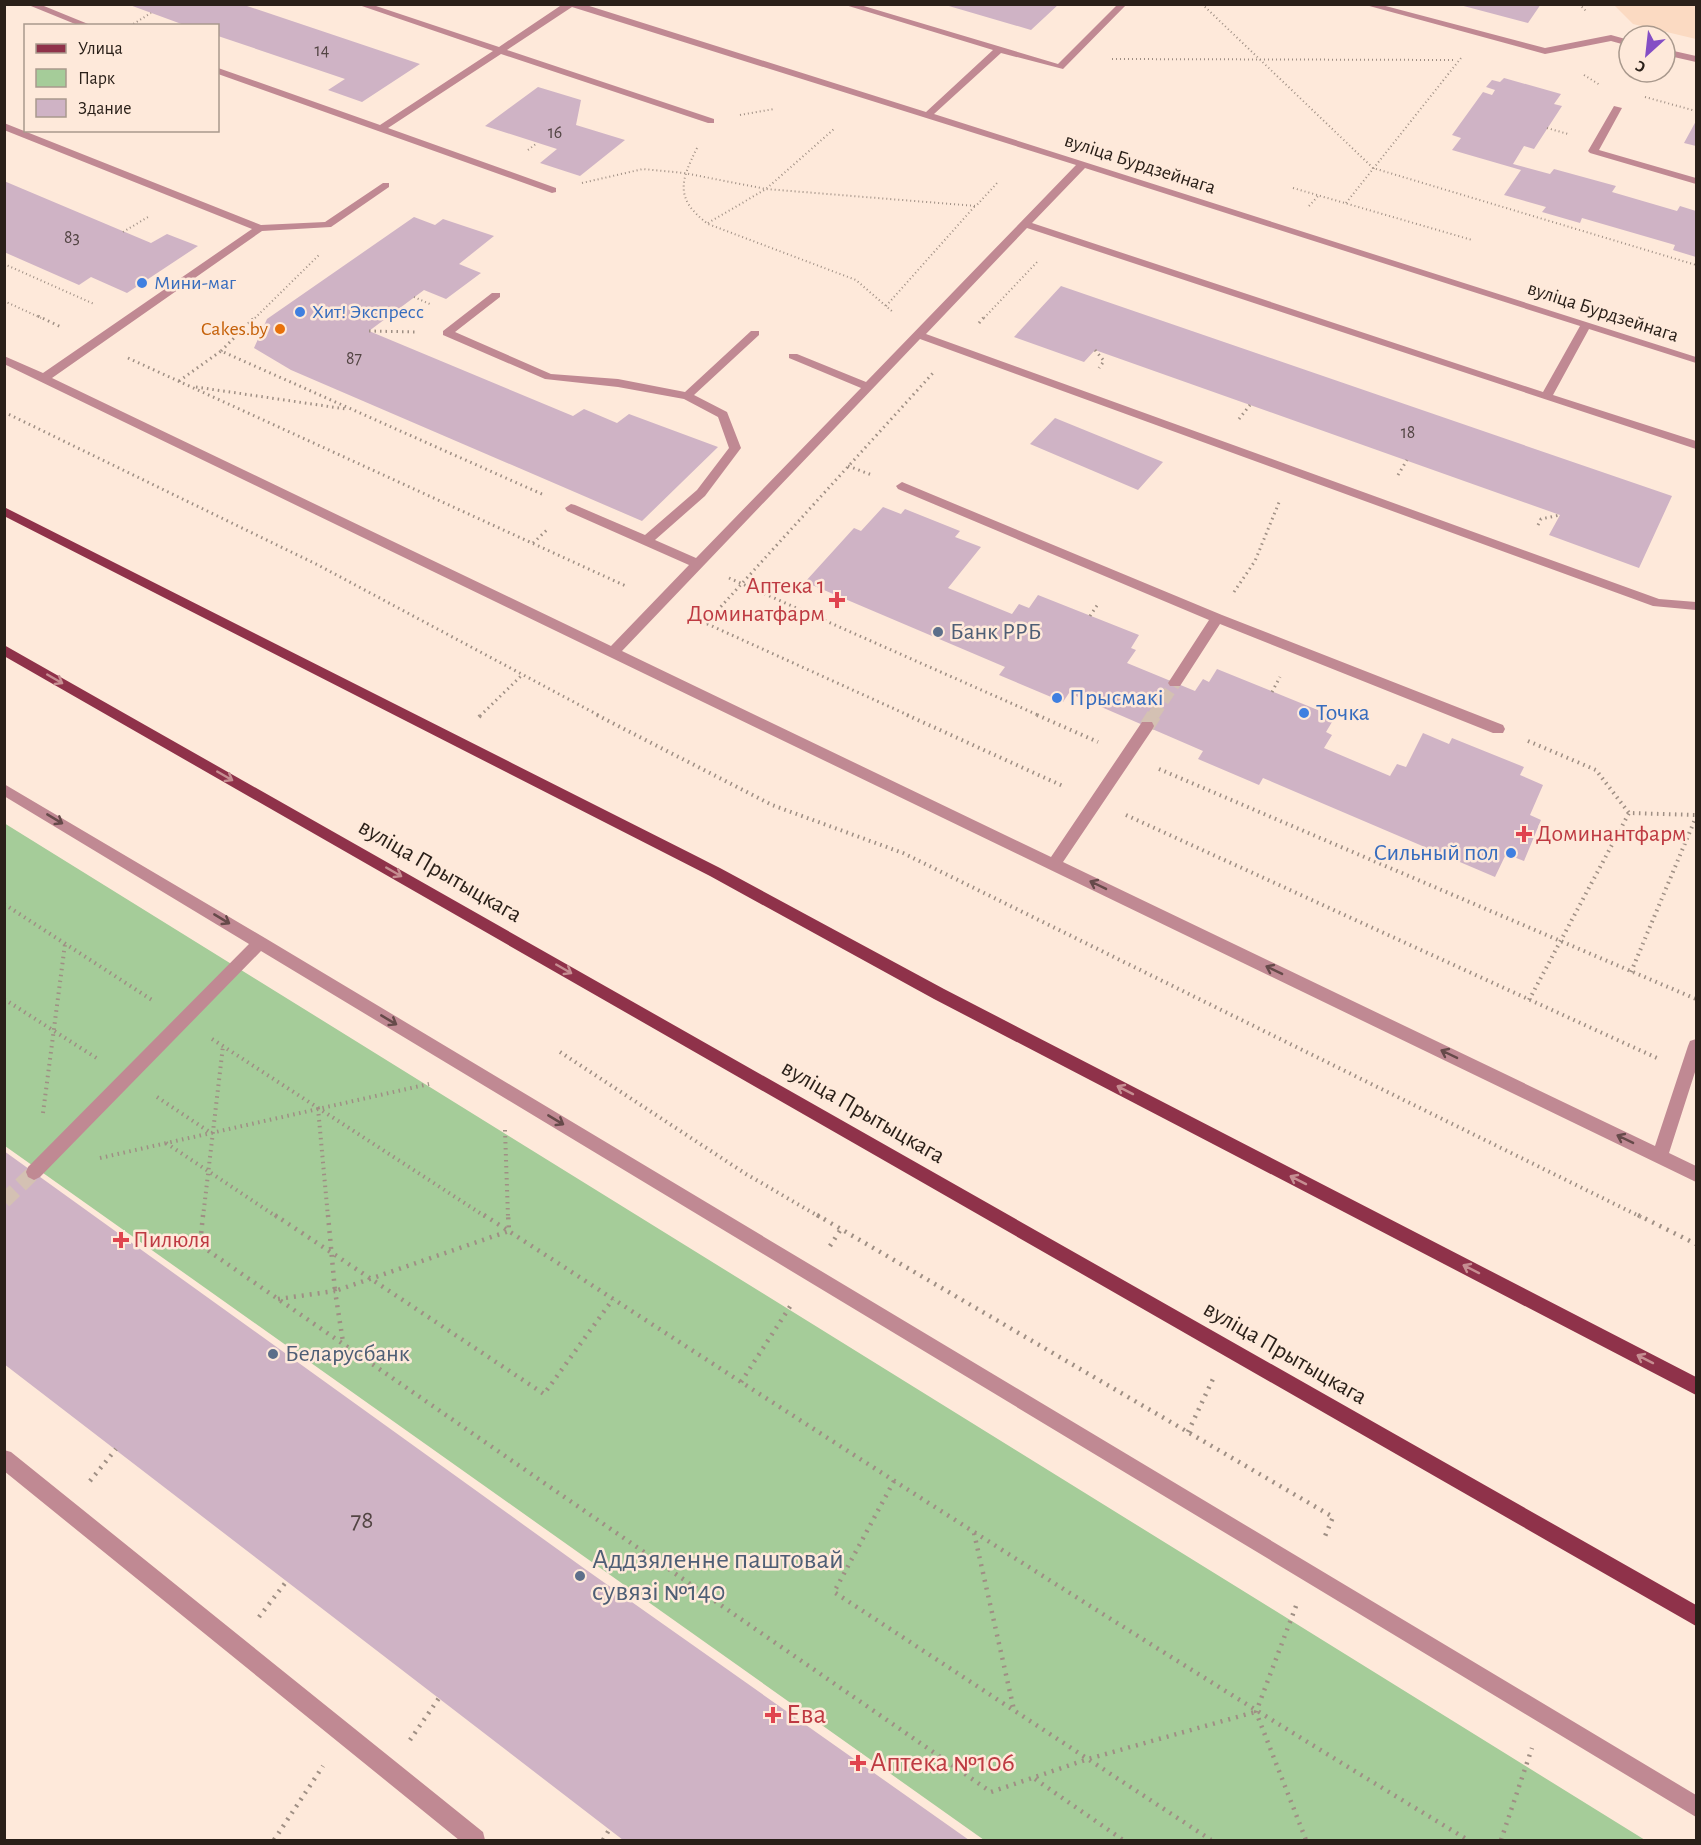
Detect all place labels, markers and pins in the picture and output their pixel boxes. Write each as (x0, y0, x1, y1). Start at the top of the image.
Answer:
place label: Мини-маг (154, 273, 236, 293)
marker: Мини-маг (135, 276, 149, 290)
place label: Хит! Экспресс (312, 302, 424, 322)
marker: Хит! Экспресс (293, 305, 307, 319)
place label: Cakes.by (201, 319, 268, 339)
marker: Cakes.by (273, 322, 287, 336)
place label: Аптека 1 Доминатфарм (687, 574, 825, 626)
marker: Аптека 1 Доминатфарм (830, 593, 844, 607)
place label: Банк РРБ (950, 620, 1041, 644)
marker: Банк РРБ (931, 625, 945, 639)
place label: Прысмакі (1069, 686, 1163, 710)
marker: Прысмакі (1050, 691, 1064, 705)
place label: Точка (1316, 701, 1370, 725)
marker: Точка (1297, 706, 1311, 720)
place label: Доминантфарм (1536, 822, 1687, 846)
marker: Доминантфарм (1517, 827, 1531, 841)
place label: Сильный пол (1373, 841, 1499, 865)
marker: Сильный пол (1504, 846, 1518, 860)
place label: Пилюля (133, 1228, 210, 1252)
marker: Пилюля (114, 1233, 128, 1247)
place label: Беларусбанк (285, 1342, 410, 1366)
marker: Беларусбанк (266, 1347, 280, 1361)
place label: Аддзяленне паштовай сувязі №140 (592, 1546, 844, 1606)
marker: Аддзяленне паштовай сувязі №140 (573, 1569, 587, 1583)
place label: Ева (786, 1701, 826, 1729)
marker: Ева (764, 1706, 782, 1724)
place label: Аптека №106 (870, 1749, 1015, 1777)
marker: Аптека №106 (851, 1756, 865, 1770)

